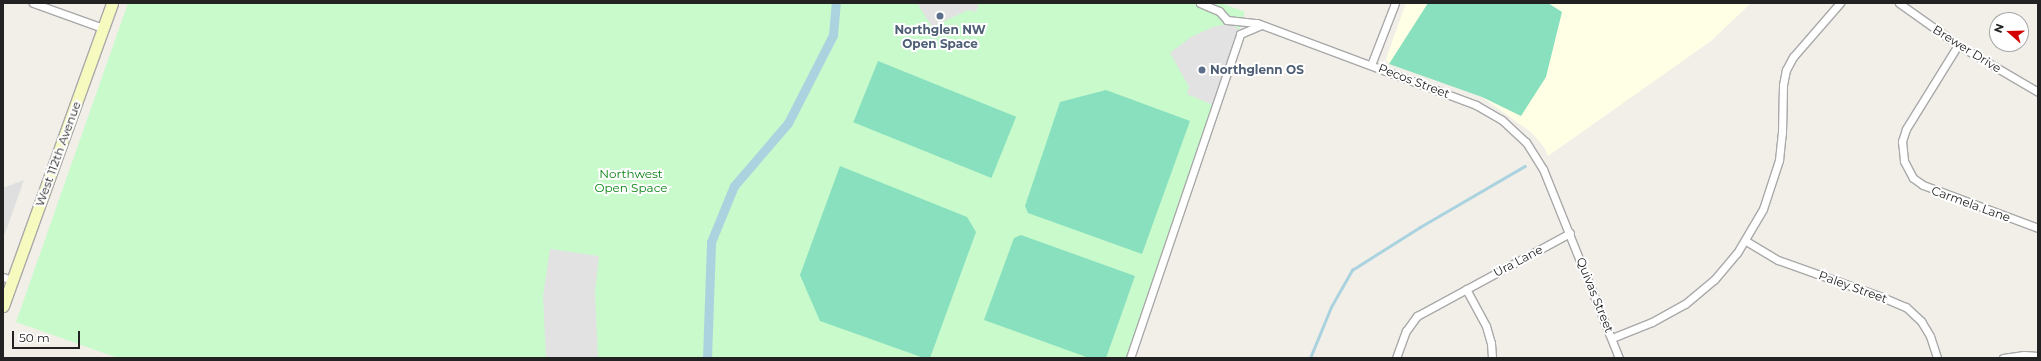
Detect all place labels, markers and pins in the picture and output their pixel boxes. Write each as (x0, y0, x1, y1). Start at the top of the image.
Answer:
marker: Northglen NW Open Space (935, 11, 945, 21)
place label: Northglen NW Open Space (894, 23, 986, 51)
place label: Northglenn OS (1210, 63, 1304, 77)
marker: Northglenn OS (1197, 65, 1207, 75)

